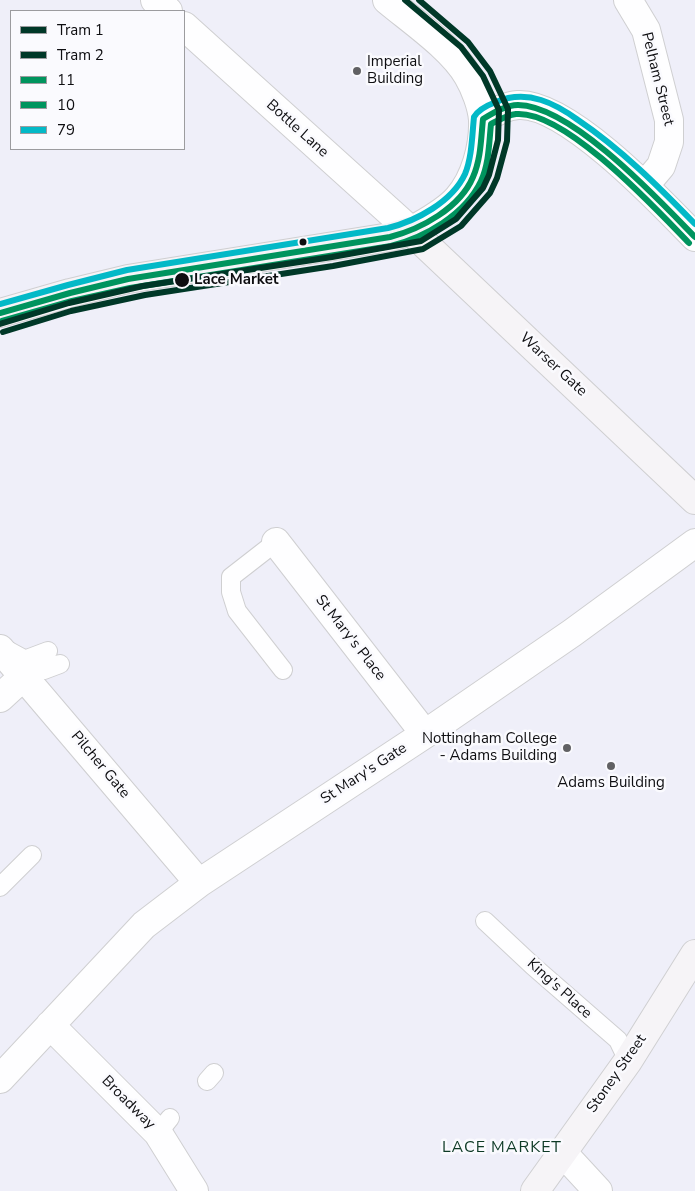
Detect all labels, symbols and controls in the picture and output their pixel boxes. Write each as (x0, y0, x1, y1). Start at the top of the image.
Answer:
legend (10, 10, 185, 150)
text: Tram 1 (57, 20, 104, 40)
street label: Pelham Street (637, 30, 677, 128)
text: Tram 2 (57, 45, 104, 65)
place label: Imperial Building (367, 53, 423, 88)
marker: Imperial Building (351, 65, 363, 77)
text: 11 (57, 70, 75, 90)
text: 10 (57, 95, 75, 115)
street label: Bottle Lane (262, 96, 332, 162)
text: 79 (57, 120, 75, 140)
unlabelled marker (298, 237, 308, 247)
marker: Lace Market (173, 271, 191, 289)
place label: Lace Market (194, 271, 279, 289)
street label: Warser Gate (516, 329, 590, 401)
street label: St Mary's Place (311, 592, 389, 684)
street label: Pilcher Gate (67, 728, 133, 802)
place label: Nottingham College - Adams Building (422, 730, 557, 765)
street label: St Mary's Gate (318, 739, 410, 809)
marker: Nottingham College - Adams Building (561, 742, 573, 754)
marker: Adams Building (605, 760, 617, 772)
place label: Adams Building (557, 774, 665, 792)
street label: King's Place (523, 955, 595, 1023)
street label: Stoney Street (583, 1031, 651, 1117)
street label: Broadway (97, 1072, 159, 1134)
district label: LACE MARKET (441, 1138, 563, 1158)

